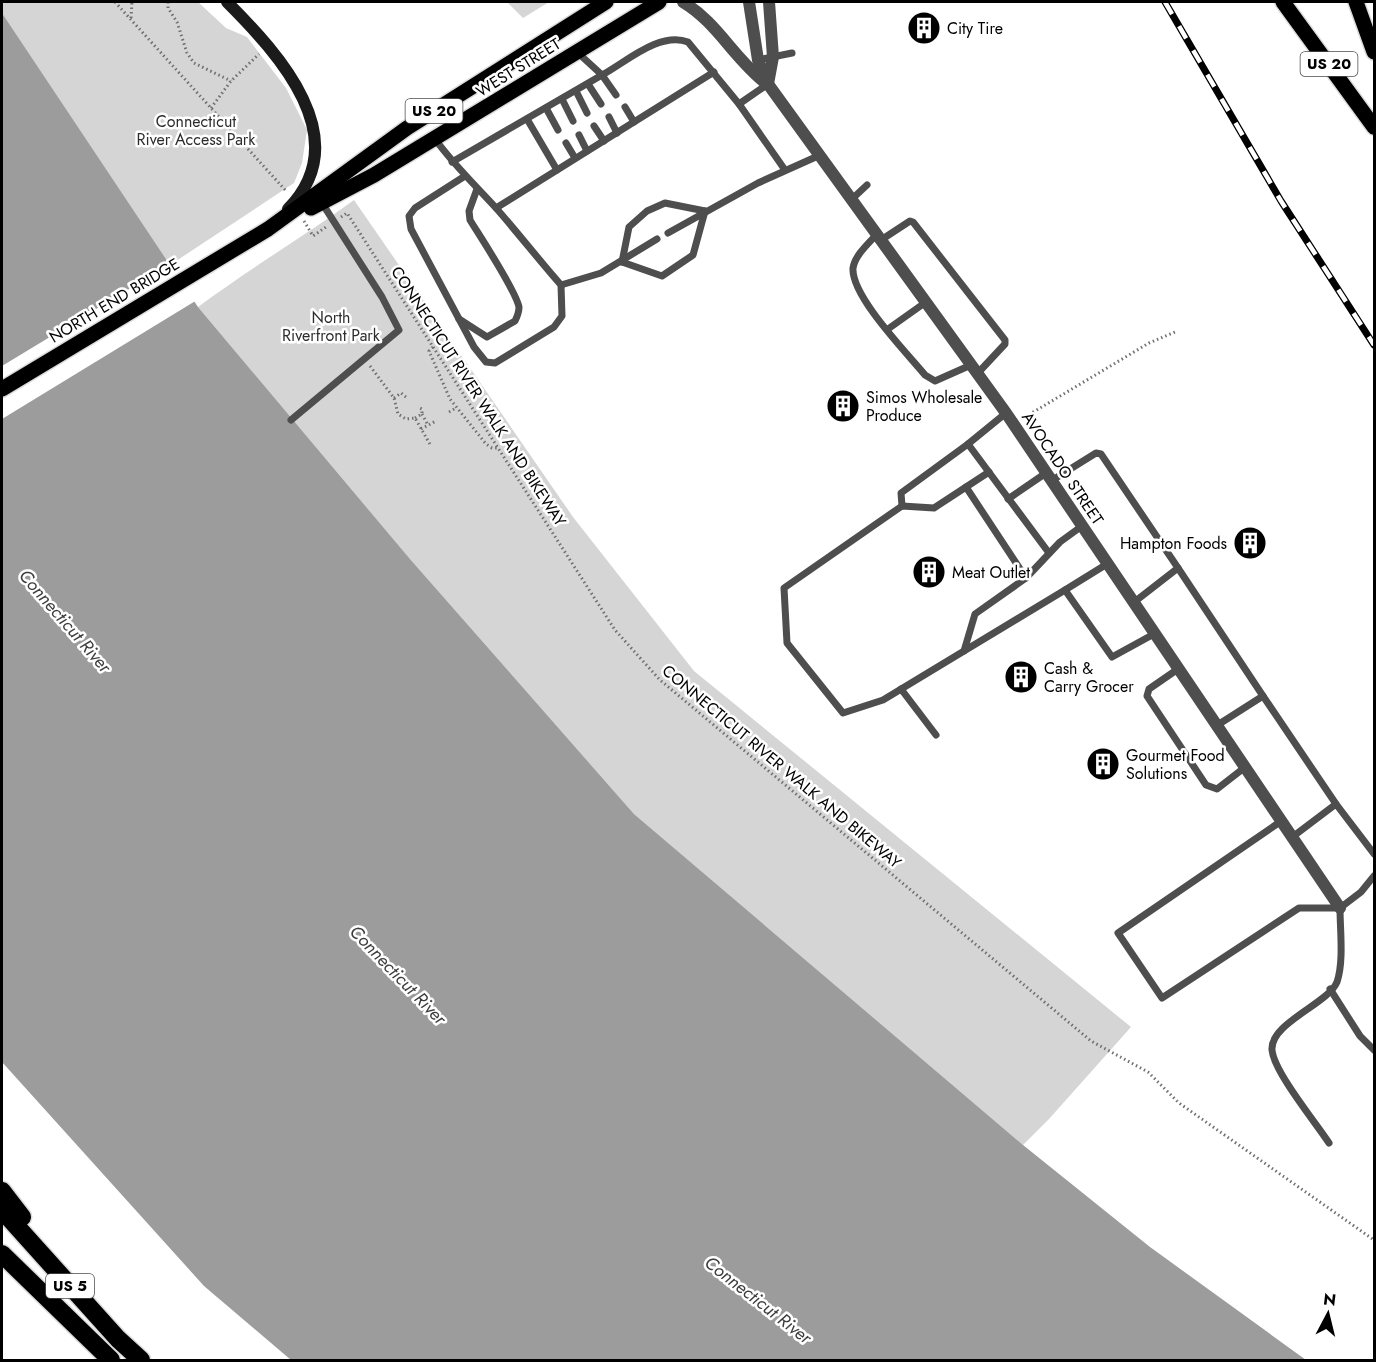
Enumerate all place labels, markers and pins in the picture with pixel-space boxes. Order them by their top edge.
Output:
building icon: City Tire [906,10,942,46]
place label: City Tire [947,17,1003,40]
place label: Simos Wholesale Produce [866,386,982,427]
building icon: Simos Wholesale Produce [825,388,861,424]
building icon: Hampton Foods [1232,525,1268,561]
place label: Hampton Foods [1120,532,1227,555]
building icon: Meat Outlet [911,554,947,590]
place label: Meat Outlet [952,561,1030,584]
place label: Cash & Carry Grocer [1044,657,1134,698]
building icon: Cash & Carry Grocer [1003,659,1039,695]
place label: Gourmet Food Solutions [1126,744,1225,785]
building icon: Gourmet Food Solutions [1085,746,1121,782]

